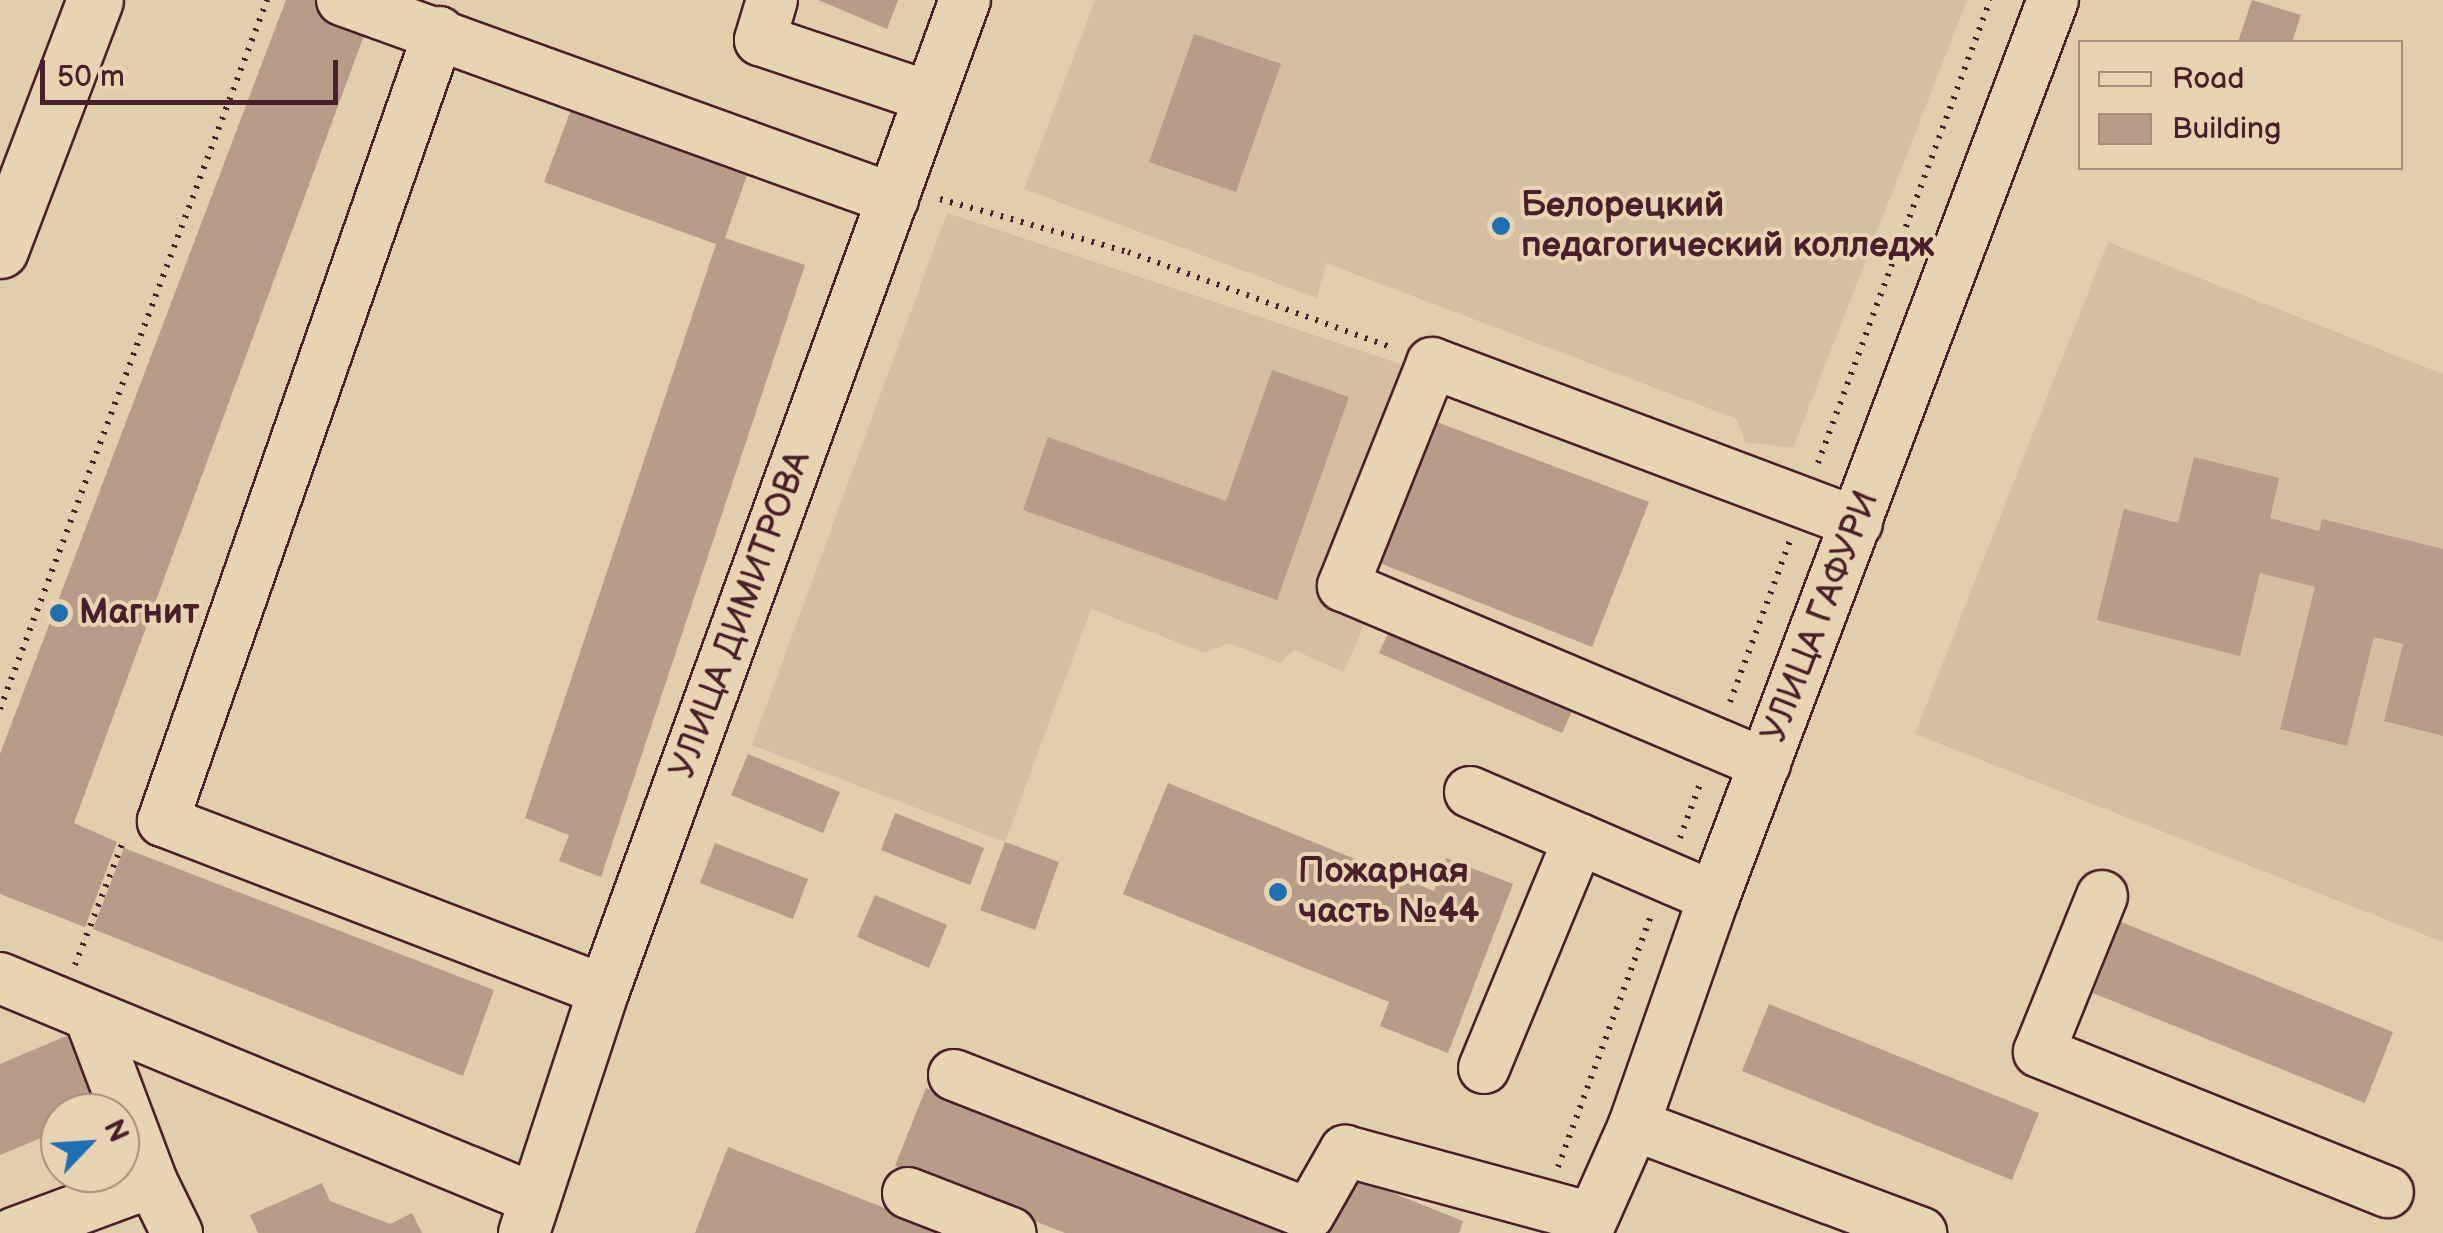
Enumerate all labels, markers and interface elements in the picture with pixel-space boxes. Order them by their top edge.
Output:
scale bar [45,40,342,102]
legend [2078,40,2403,170]
text: 50 m [57,59,125,95]
text: Road [2172,61,2245,97]
text: Building [2172,111,2281,147]
place label: Белорецкий педагогический колледж [1521,185,1934,267]
marker: Белорецкий педагогический колледж [1490,215,1512,237]
street label: УЛИЦА ДИМИТРОВА [662,446,820,784]
street label: УЛИЦА ГАФУРИ [1754,485,1888,749]
place label: Магнит [79,592,199,634]
marker: Магнит [48,602,70,624]
place label: Пожарная часть №44 [1298,851,1479,933]
marker: Пожарная часть №44 [1267,881,1289,903]
north arrow [40,1093,140,1193]
text: N [96,1114,135,1147]

